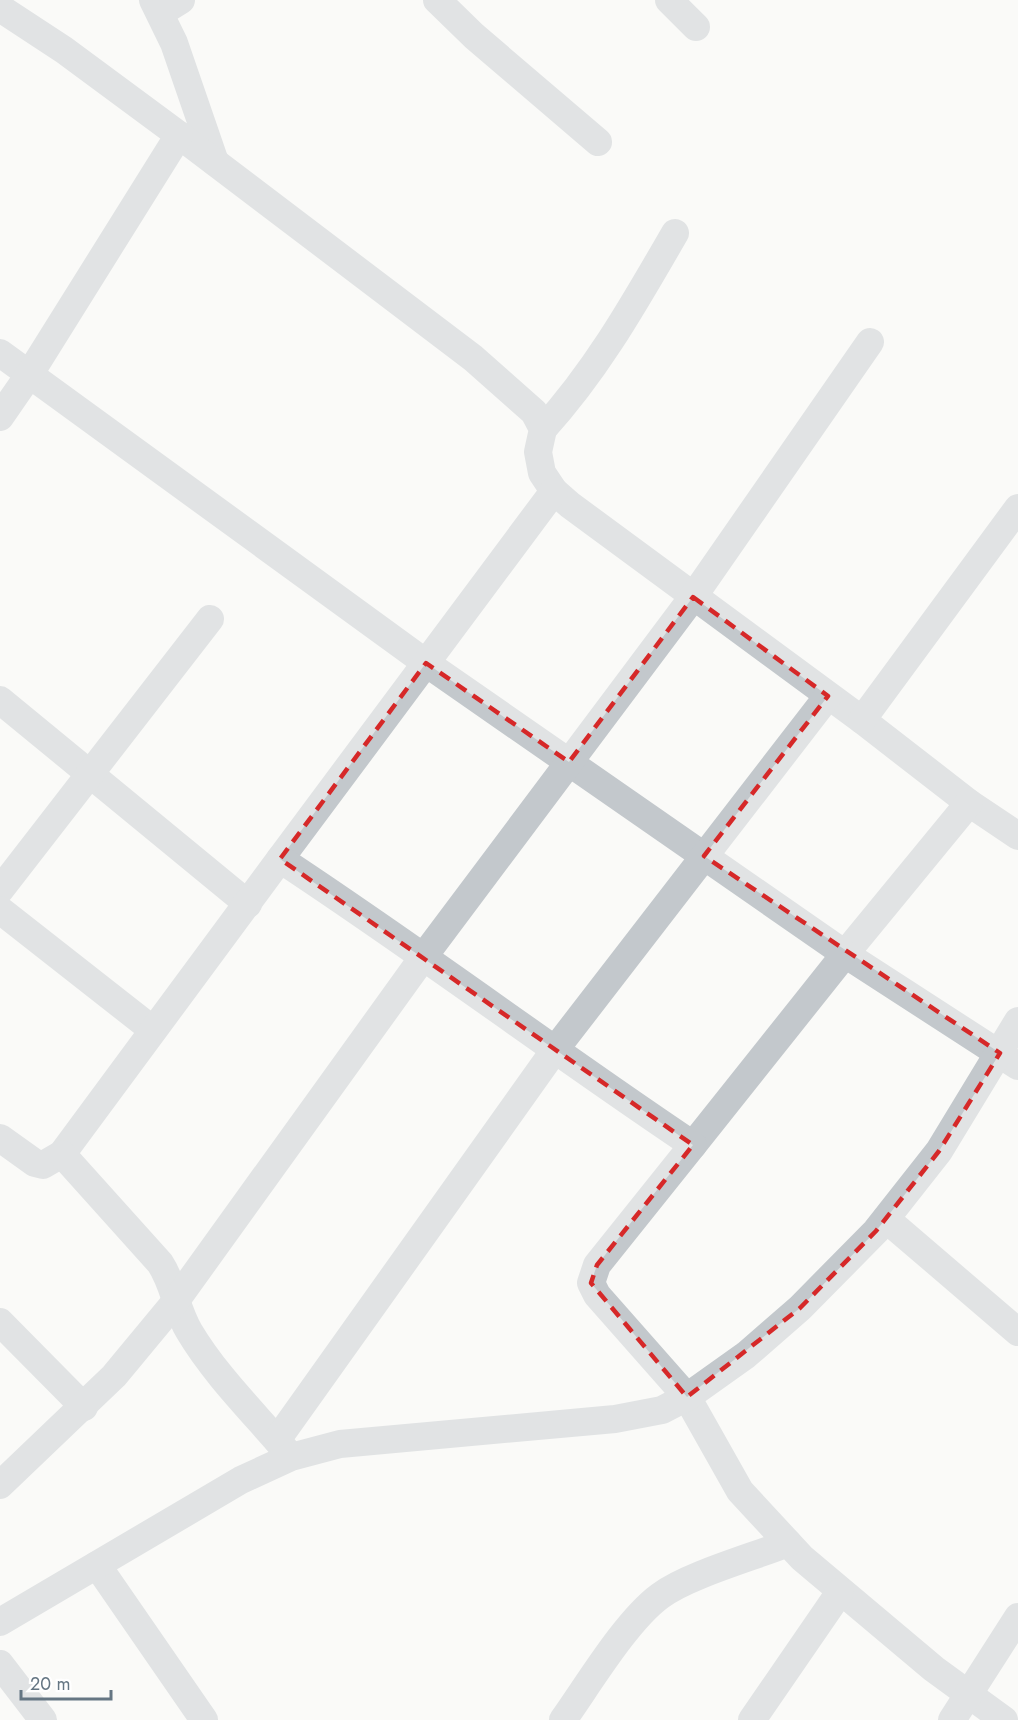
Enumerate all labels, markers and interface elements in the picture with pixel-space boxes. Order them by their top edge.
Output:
scale bar [21,1663,111,1701]
text: 20 m [30,1671,70,1697]

